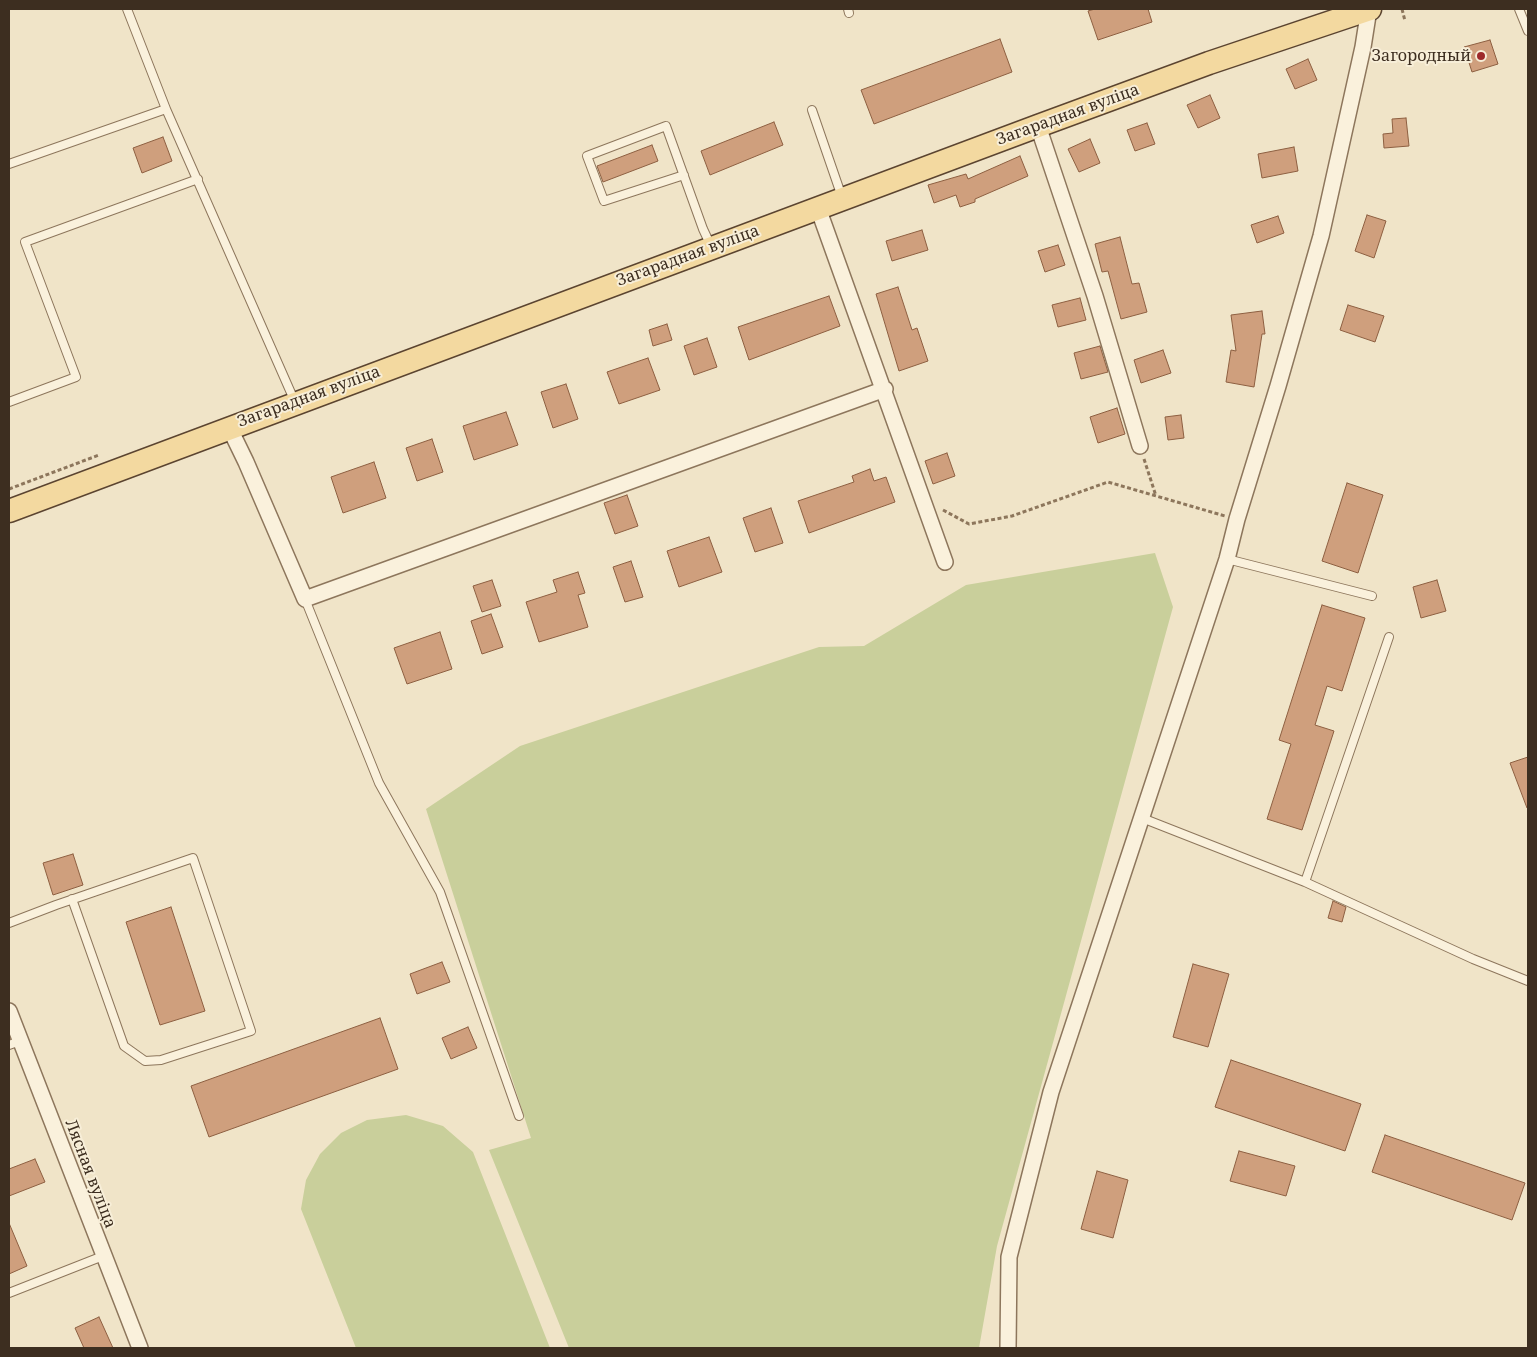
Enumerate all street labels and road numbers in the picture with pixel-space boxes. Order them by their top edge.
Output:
street label: Загарадная вуліца [994,80,1142,150]
street label: Загарадная вуліца [614,221,762,291]
street label: Загарадная вуліца [235,362,383,432]
street label: Лясная вуліца [60,1117,120,1231]

